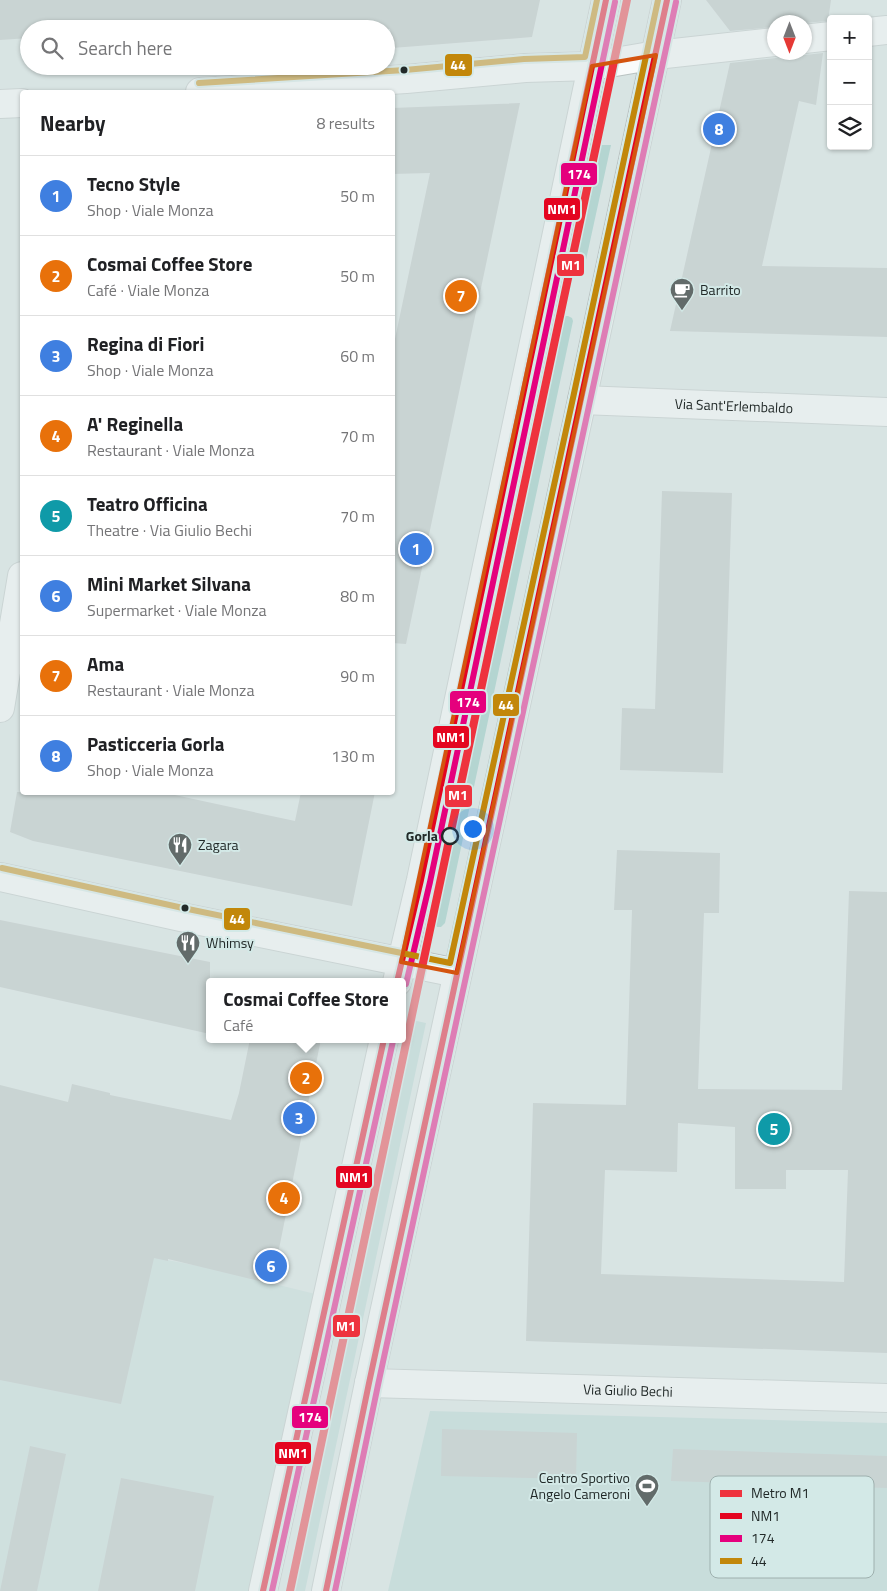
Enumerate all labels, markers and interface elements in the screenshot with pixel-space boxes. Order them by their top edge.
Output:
north arrow [767,15,812,60]
map controls [827,15,872,150]
button: + [827,15,872,60]
search box [20,20,395,75]
text: Search here [78,33,172,62]
icon: search [38,34,66,62]
line badge: 44 [444,53,473,77]
text: 44 [450,54,466,75]
button: − [827,60,872,105]
unlabelled marker [399,65,409,75]
button: layers [827,105,872,150]
text: Nearby [40,107,105,139]
pin: 8 [703,110,735,148]
text: 8 results [316,111,375,135]
line badge: 174 [560,162,598,186]
text: 174 [567,163,591,184]
text: Tecno Style [87,169,180,198]
text: 1 [52,184,60,208]
text: 50 m [340,184,375,208]
line badge: NM1 [543,197,581,221]
text: Shop · Viale Monza [87,198,213,222]
text: NM1 [547,198,577,219]
text: Cosmai Coffee Store [87,249,252,278]
line badge: M1 [556,253,585,277]
text: M1 [561,254,581,275]
text: 2 [52,264,60,288]
text: 50 m [340,264,375,288]
pin: 7 [445,277,477,315]
cafe icon: Barrito [669,277,695,311]
text: Café · Viale Monza [87,278,209,302]
place label: Barrito [700,279,741,300]
text: Regina di Fiori [87,329,204,358]
text: 3 [52,344,60,368]
text: 60 m [340,344,375,368]
text: Shop · Viale Monza [87,358,213,382]
street label: Via Sant'Erlembaldo [674,393,793,418]
text: A' Reginella [87,409,183,438]
text: 4 [52,424,60,448]
text: 70 m [340,424,375,448]
text: Restaurant · Viale Monza [87,438,254,462]
text: Teatro Officina [87,489,208,518]
text: 5 [52,504,60,528]
text: 70 m [340,504,375,528]
text: Theatre · Via Giulio Bechi [87,518,252,542]
pin: 1 [400,530,432,568]
text: Mini Market Silvana [87,569,251,598]
text: 6 [52,584,60,608]
text: 80 m [340,584,375,608]
text: Supermarket · Viale Monza [87,598,267,622]
text: Ama [87,649,124,678]
text: 7 [52,664,60,688]
text: 90 m [340,664,375,688]
text: Restaurant · Viale Monza [87,678,254,702]
line badge: 174 [449,690,487,714]
text: 174 [456,691,480,712]
line badge: 44 [492,693,520,717]
text: 44 [498,694,514,715]
line badge: NM1 [432,725,470,749]
text: NM1 [436,726,466,747]
text: Pasticceria Gorla [87,729,225,758]
text: 8 [52,744,60,768]
text: 130 m [331,744,375,768]
text: Shop · Viale Monza [87,758,213,782]
line badge: M1 [444,784,473,808]
text: M1 [448,784,468,805]
your location [460,816,486,842]
place label: Gorla [406,825,438,846]
marker: Gorla [441,827,459,845]
restaurant icon: Zagara [167,832,193,866]
place label: Zagara [198,834,239,855]
unlabelled marker [180,903,190,913]
line badge: 44 [223,907,251,931]
text: 44 [229,908,245,929]
restaurant icon: Whimsy [175,930,201,964]
place label: Whimsy [206,932,254,953]
popup [206,978,406,1043]
text: Cosmai Coffee Store [223,984,389,1013]
text: Café [223,1013,253,1037]
pin: 2 [290,1059,322,1097]
pin: 3 [283,1099,315,1137]
pin: 5 [758,1110,790,1148]
line badge: NM1 [335,1165,373,1189]
text: NM1 [339,1166,369,1187]
pin: 4 [268,1179,300,1217]
pin: 6 [255,1247,287,1285]
line badge: M1 [332,1314,361,1338]
text: M1 [336,1315,356,1336]
street label: Via Giulio Bechi [583,1378,673,1402]
line badge: 174 [291,1405,329,1429]
text: 174 [298,1406,322,1427]
line badge: NM1 [274,1441,312,1465]
text: NM1 [278,1442,308,1463]
place label: Centro Sportivo Angelo Cameroni [530,1467,630,1504]
sports icon: Centro Sportivo Angelo Cameroni [634,1473,660,1507]
legend [710,1476,874,1578]
text: Metro M1 [751,1482,809,1503]
text: NM1 [751,1505,780,1526]
text: 174 [751,1527,775,1548]
text: 44 [751,1550,767,1571]

